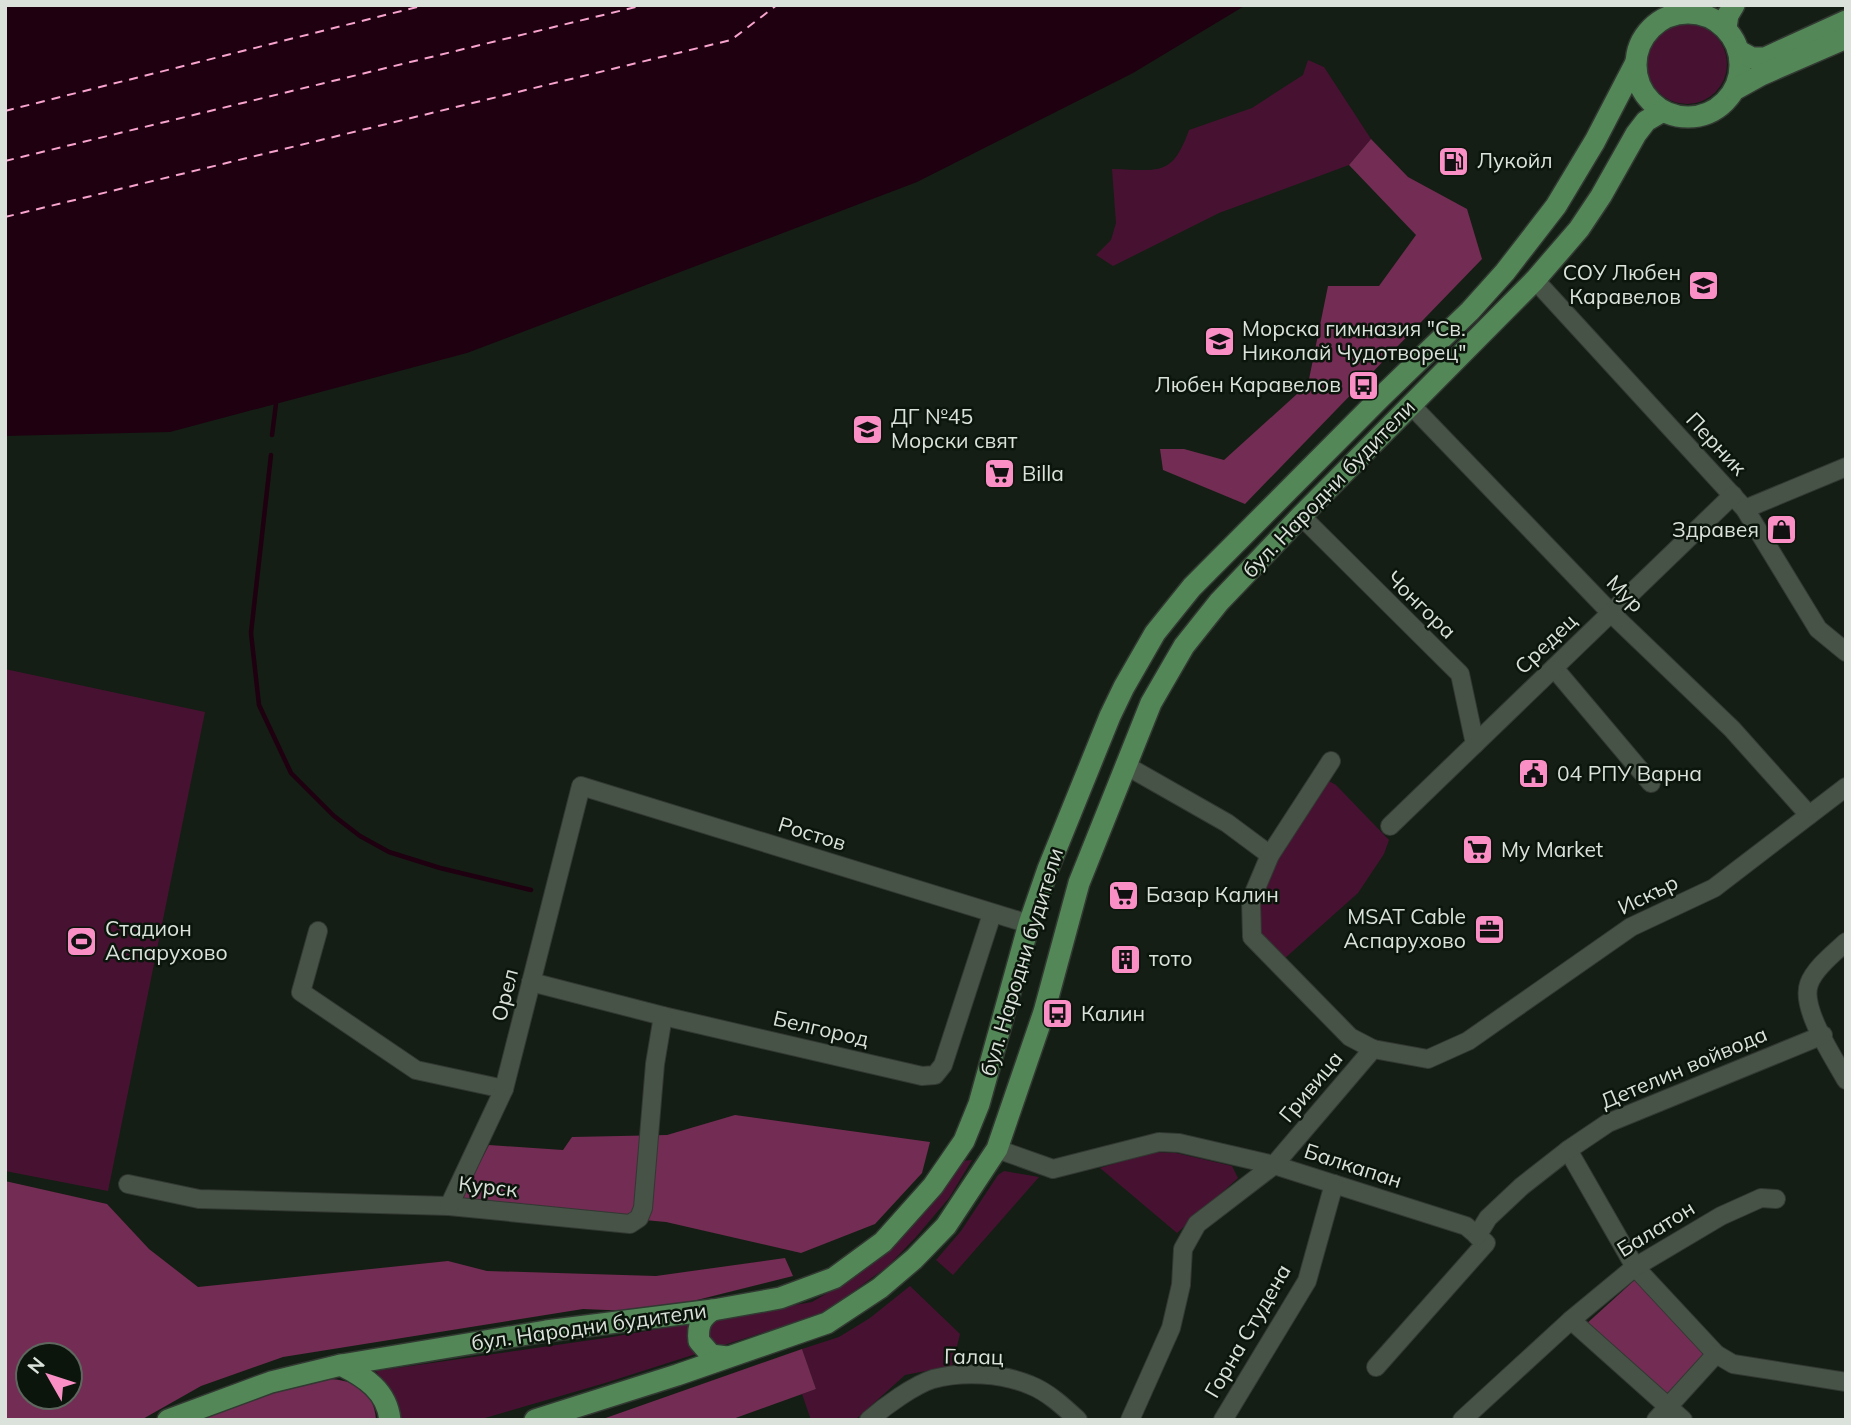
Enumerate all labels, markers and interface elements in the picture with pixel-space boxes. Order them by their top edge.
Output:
fuel station icon: Лукойл [1437,144,1471,178]
place label: Лукойл [1477,147,1553,173]
place label: СОУ Любен Каравелов [1563,259,1681,309]
school or university icon: СОУ Любен Каравелов [1687,268,1721,302]
place label: Морска гимназия "Св. Николай Чудотворец" [1242,315,1467,365]
school or university icon: Морска гимназия "Св. Николай Чудотворец" [1202,324,1236,358]
bus stop icon: Любен Каравелов [1347,368,1381,402]
place label: Любен Каравелов [1155,371,1341,397]
street label: бул. Народни будители [1237,394,1420,583]
place label: ДГ №45 Морски свят [891,403,1018,453]
street label: Перник [1681,406,1753,481]
school or university icon: ДГ №45 Морски свят [851,412,885,446]
supermarket icon: Billa [982,457,1016,491]
place label: Billa [1022,460,1064,486]
shop icon: Здравея [1765,513,1799,547]
place label: Здравея [1672,516,1759,542]
street label: Чонгора [1382,565,1462,644]
street label: Мур [1602,569,1650,617]
street label: Средец [1509,607,1582,679]
public building icon: 04 РПУ Варна [1517,757,1551,791]
place label: 04 РПУ Варна [1557,760,1702,786]
street label: Ростов [775,810,849,856]
supermarket icon: My Market [1461,833,1495,867]
place label: My Market [1501,836,1603,862]
street label: бул. Народни будители [974,845,1068,1079]
street label: Искър [1613,868,1682,920]
supermarket icon: Базар Калин [1106,878,1140,912]
place label: Базар Калин [1146,881,1279,907]
place label: MSAT Cable Аспарухово [1343,903,1466,953]
office icon: MSAT Cable Аспарухово [1472,912,1506,946]
place label: Стадион Аспарухово [105,915,228,965]
sports icon: Стадион Аспарухово [65,924,99,958]
building icon: тото [1109,942,1143,976]
place label: тото [1149,945,1192,971]
street label: Орел [485,966,523,1024]
bus stop icon: Калин [1041,997,1075,1031]
place label: Калин [1081,1000,1145,1026]
street label: Белгород [771,1004,872,1052]
street label: Детелин войвода [1596,1020,1771,1114]
street label: Гривица [1273,1045,1348,1127]
street label: Балкапан [1301,1137,1406,1193]
street label: Курск [457,1170,520,1202]
street label: Балатон [1612,1194,1699,1262]
street label: Горна Студена [1198,1259,1296,1402]
street label: бул. Народни будители [470,1297,708,1355]
north arrow [14,1341,84,1411]
street label: Галац [944,1342,1004,1370]
text: N [22,1352,50,1378]

